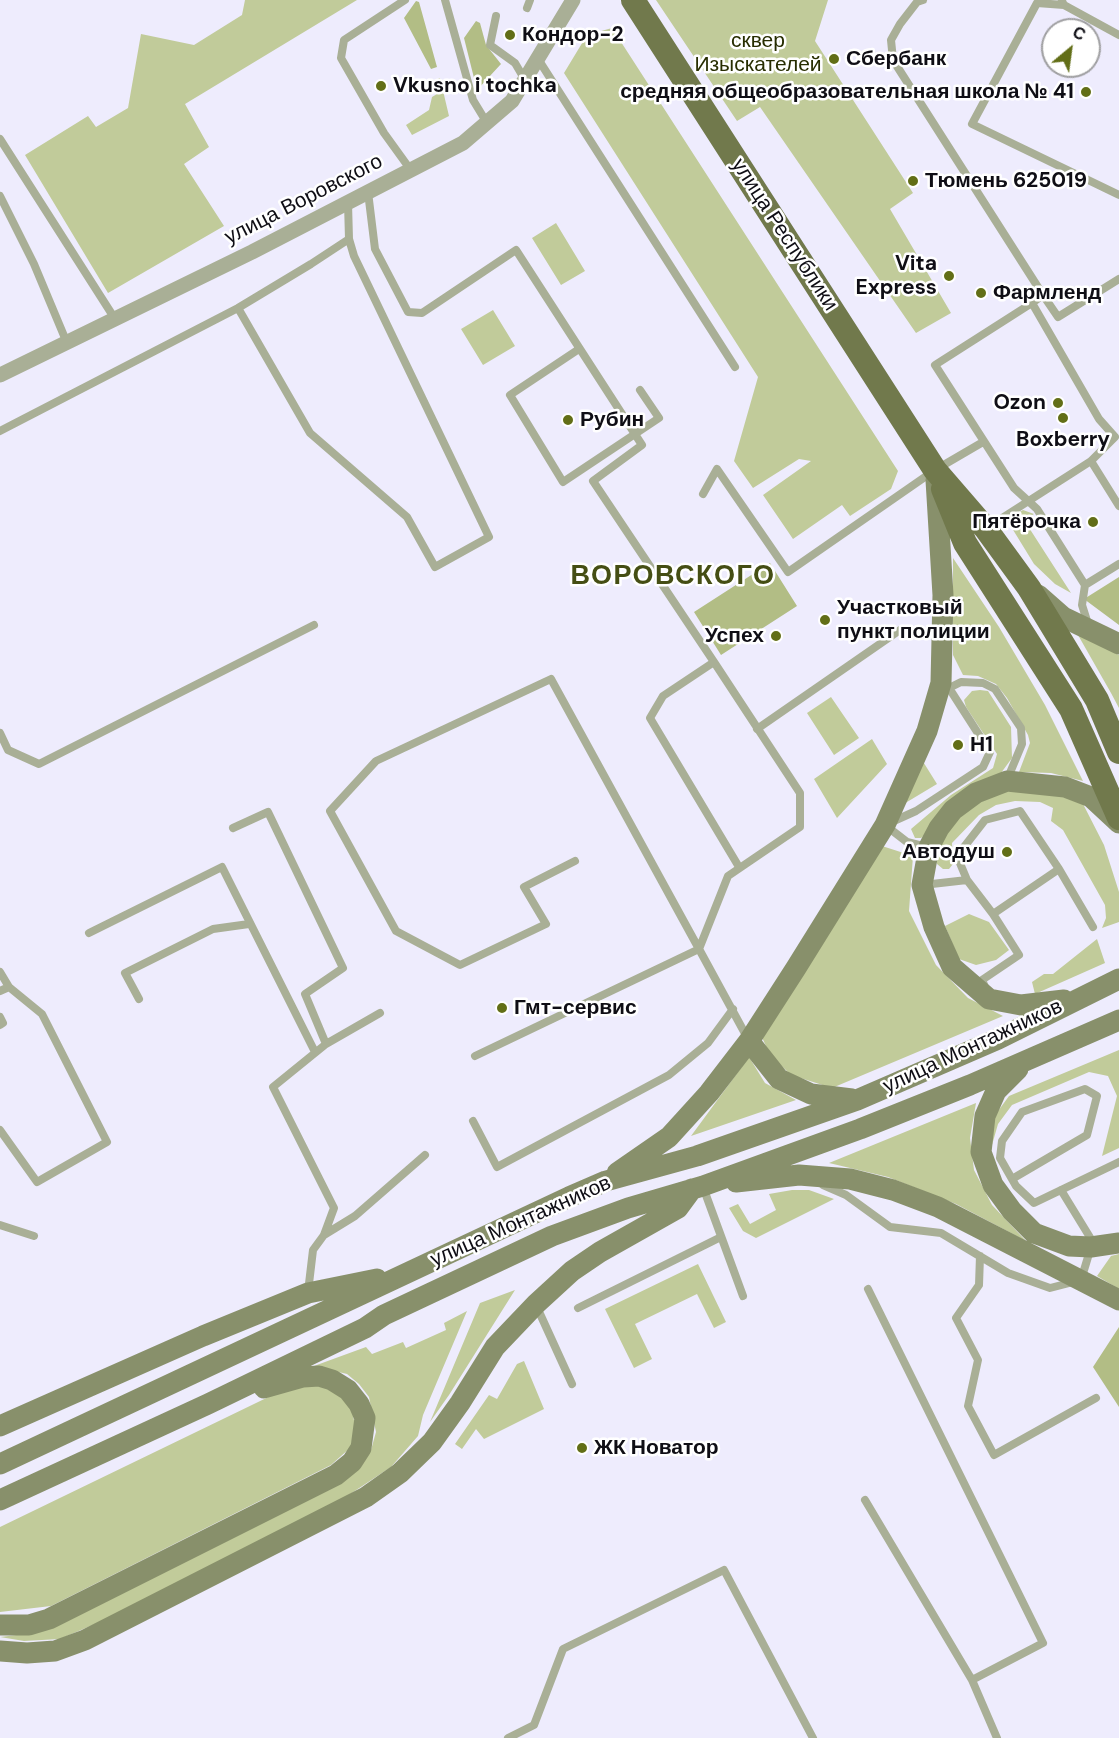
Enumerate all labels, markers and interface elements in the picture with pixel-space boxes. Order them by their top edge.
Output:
north arrow [1041,18,1101,78]
place label: Кондор-2 [522,22,624,48]
text: С [1069,22,1089,46]
marker: Кондор-2 [503,28,517,42]
park label: сквер Изыскателей [694,28,822,78]
place label: Сбербанк [846,46,946,72]
marker: Сбербанк [827,52,841,66]
place label: Vkusno i tochka [393,73,557,99]
marker: Vkusno i tochka [374,79,388,93]
place label: средняя общеобразовательная школа № 41 [620,79,1074,105]
marker: средняя общеобразовательная школа № 41 [1079,85,1093,99]
street label: улица Воровского [221,149,387,251]
street label: улица Республики [725,154,843,316]
place label: Тюмень 625019 [925,168,1087,194]
marker: Тюмень 625019 [906,174,920,188]
place label: Vita Express [856,251,937,301]
marker: Vita Express [942,269,956,283]
place label: Фармленд [993,280,1101,306]
marker: Фармленд [974,286,988,300]
place label: Ozon [993,390,1046,416]
marker: Ozon [1051,396,1065,410]
place label: Рубин [580,407,644,433]
marker: Boxberry [1056,411,1070,425]
marker: Рубин [561,413,575,427]
place label: Boxberry [1016,427,1110,453]
place label: Пятёрочка [972,509,1081,535]
marker: Пятёрочка [1086,515,1100,529]
district label: ВОРОВСКОГО [571,561,775,593]
place label: Участковый пункт полиции [837,595,990,645]
marker: Участковый пункт полиции [818,613,832,627]
place label: Успех [705,623,764,649]
marker: Успех [769,629,783,643]
place label: Н1 [970,732,993,758]
marker: Н1 [951,738,965,752]
place label: Автодуш [902,839,995,865]
marker: Автодуш [1000,845,1014,859]
street label: улица Монтажников [879,994,1067,1100]
place label: Гмт-сервис [514,995,637,1021]
marker: Гмт-сервис [495,1001,509,1015]
street label: улица Монтажников [427,1171,615,1273]
place label: ЖК Новатор [594,1435,719,1461]
marker: ЖК Новатор [575,1441,589,1455]

